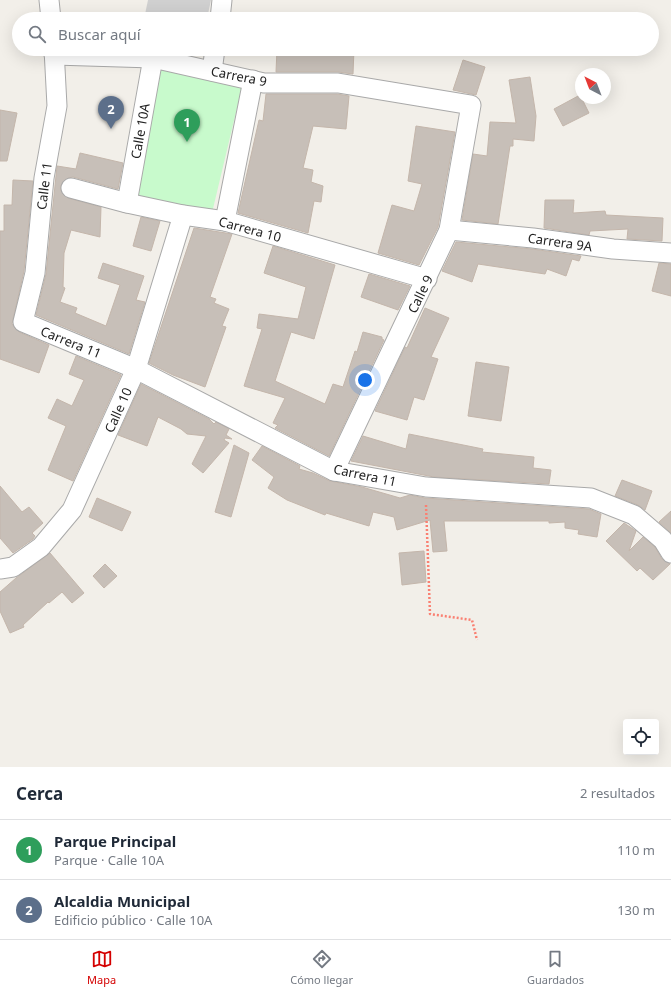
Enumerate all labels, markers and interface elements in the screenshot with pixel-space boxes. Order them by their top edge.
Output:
search box [12,12,659,56]
icon: search [26,23,48,45]
text: Buscar aquí [58,24,141,44]
street label: Carrera 9 [210,62,268,90]
north arrow [575,68,611,104]
pin: 2 [98,96,124,129]
street label: Calle 10A [126,101,154,160]
pin: 1 [174,109,200,142]
street label: Calle 11 [32,161,56,211]
street label: Carrera 10 [217,212,283,246]
street label: Carrera 9A [527,229,594,256]
street label: Calle 9 [403,272,437,316]
street label: Carrera 11 [38,322,104,362]
your location [355,370,375,390]
street label: Calle 10 [100,384,136,436]
street label: Carrera 11 [332,460,398,490]
map controls [623,719,659,755]
button: locate [623,719,659,755]
text: Cerca [16,782,63,805]
text: 2 resultados [580,784,655,802]
text: Parque Principal [54,831,176,851]
text: 1 [25,841,33,859]
text: 110 m [617,841,655,859]
text: Parque · Calle 10A [54,851,164,869]
text: Alcaldia Municipal [54,891,190,911]
text: 2 [25,901,33,919]
text: 130 m [617,901,655,919]
text: Edificio público · Calle 10A [54,911,212,929]
tab: Mapa [87,948,116,987]
tab: Cómo llegar [290,948,353,987]
tab: Guardados [527,948,584,987]

